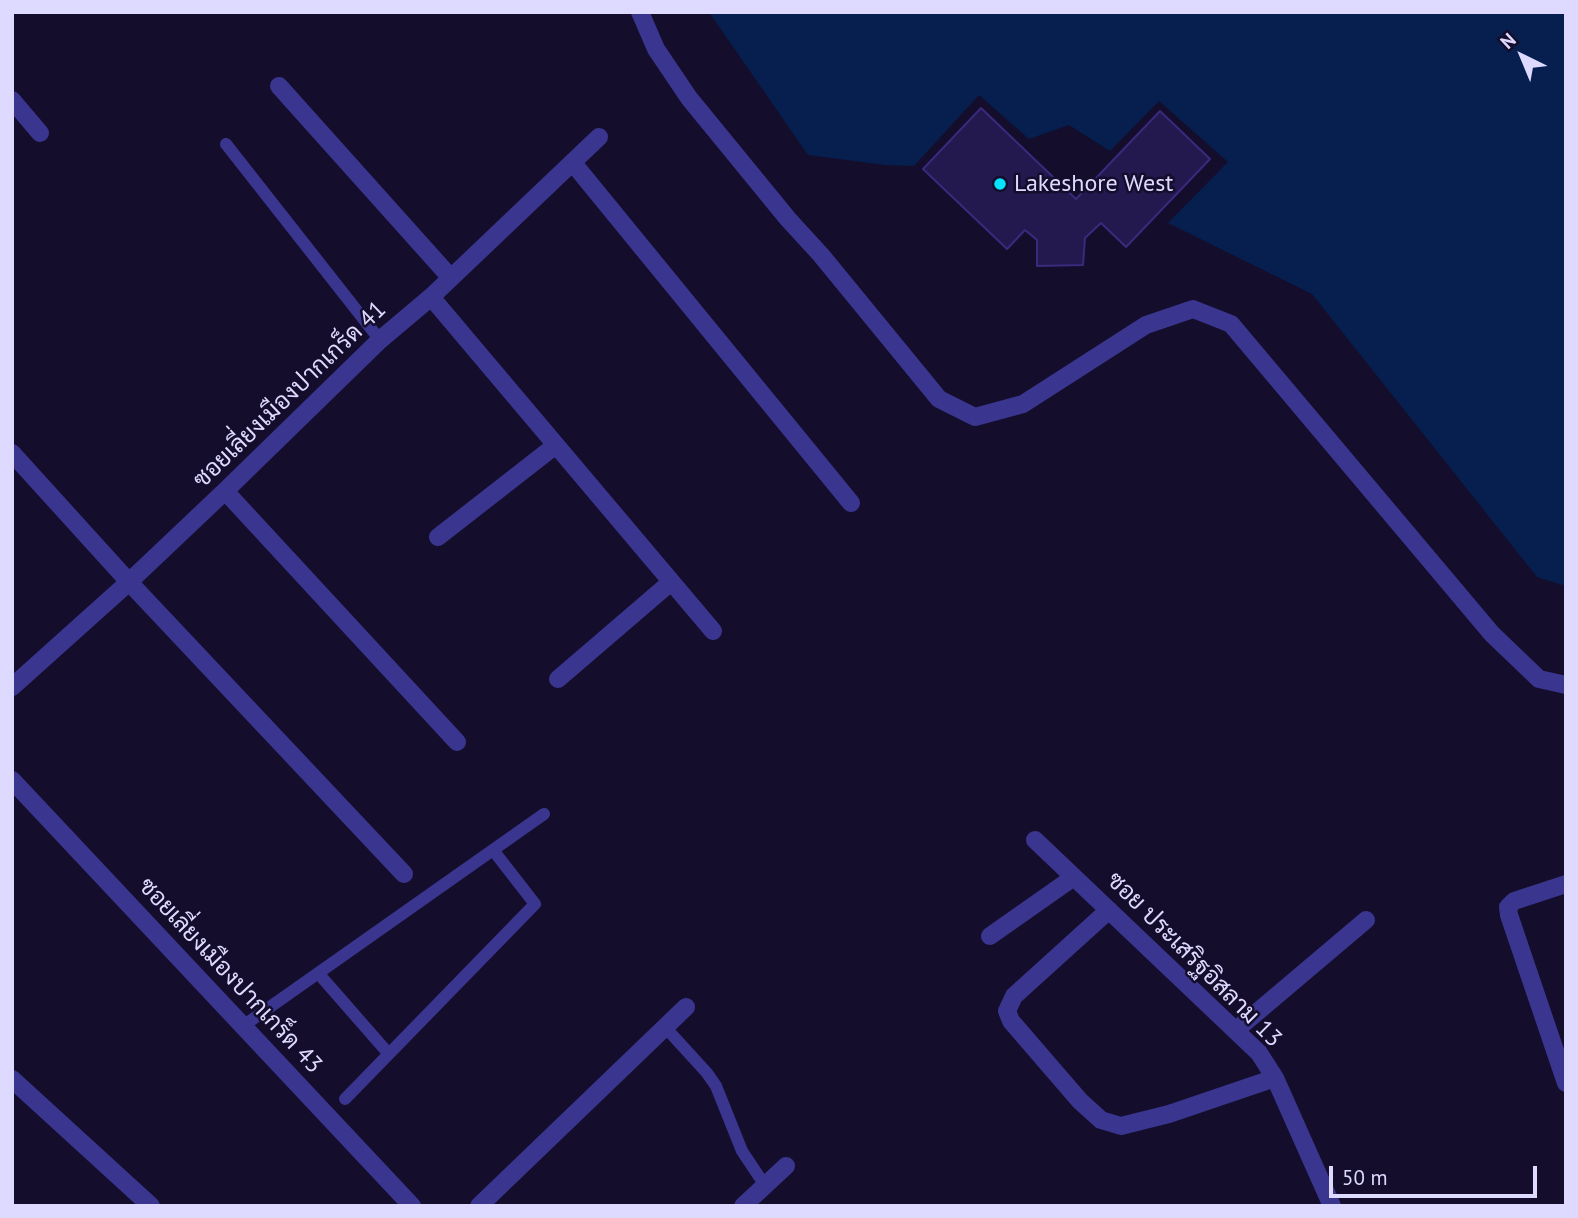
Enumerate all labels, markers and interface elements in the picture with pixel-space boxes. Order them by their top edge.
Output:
north arrow [1487,21,1557,91]
text: N [1495,28,1520,54]
place label: Lakeshore West [1014,170,1173,198]
marker: Lakeshore West [992,176,1008,192]
street label: ซอยเลี่ยงเมืองปากเกร็ด 41 [188,296,392,494]
street label: ซอย ประเสริฐอิสลาม 13 [1100,866,1288,1054]
street label: ซอยเลี่ยงเมืองปากเกร็ด 43 [132,872,328,1080]
scale bar [1333,1152,1541,1196]
text: 50 m [1342,1164,1388,1191]

